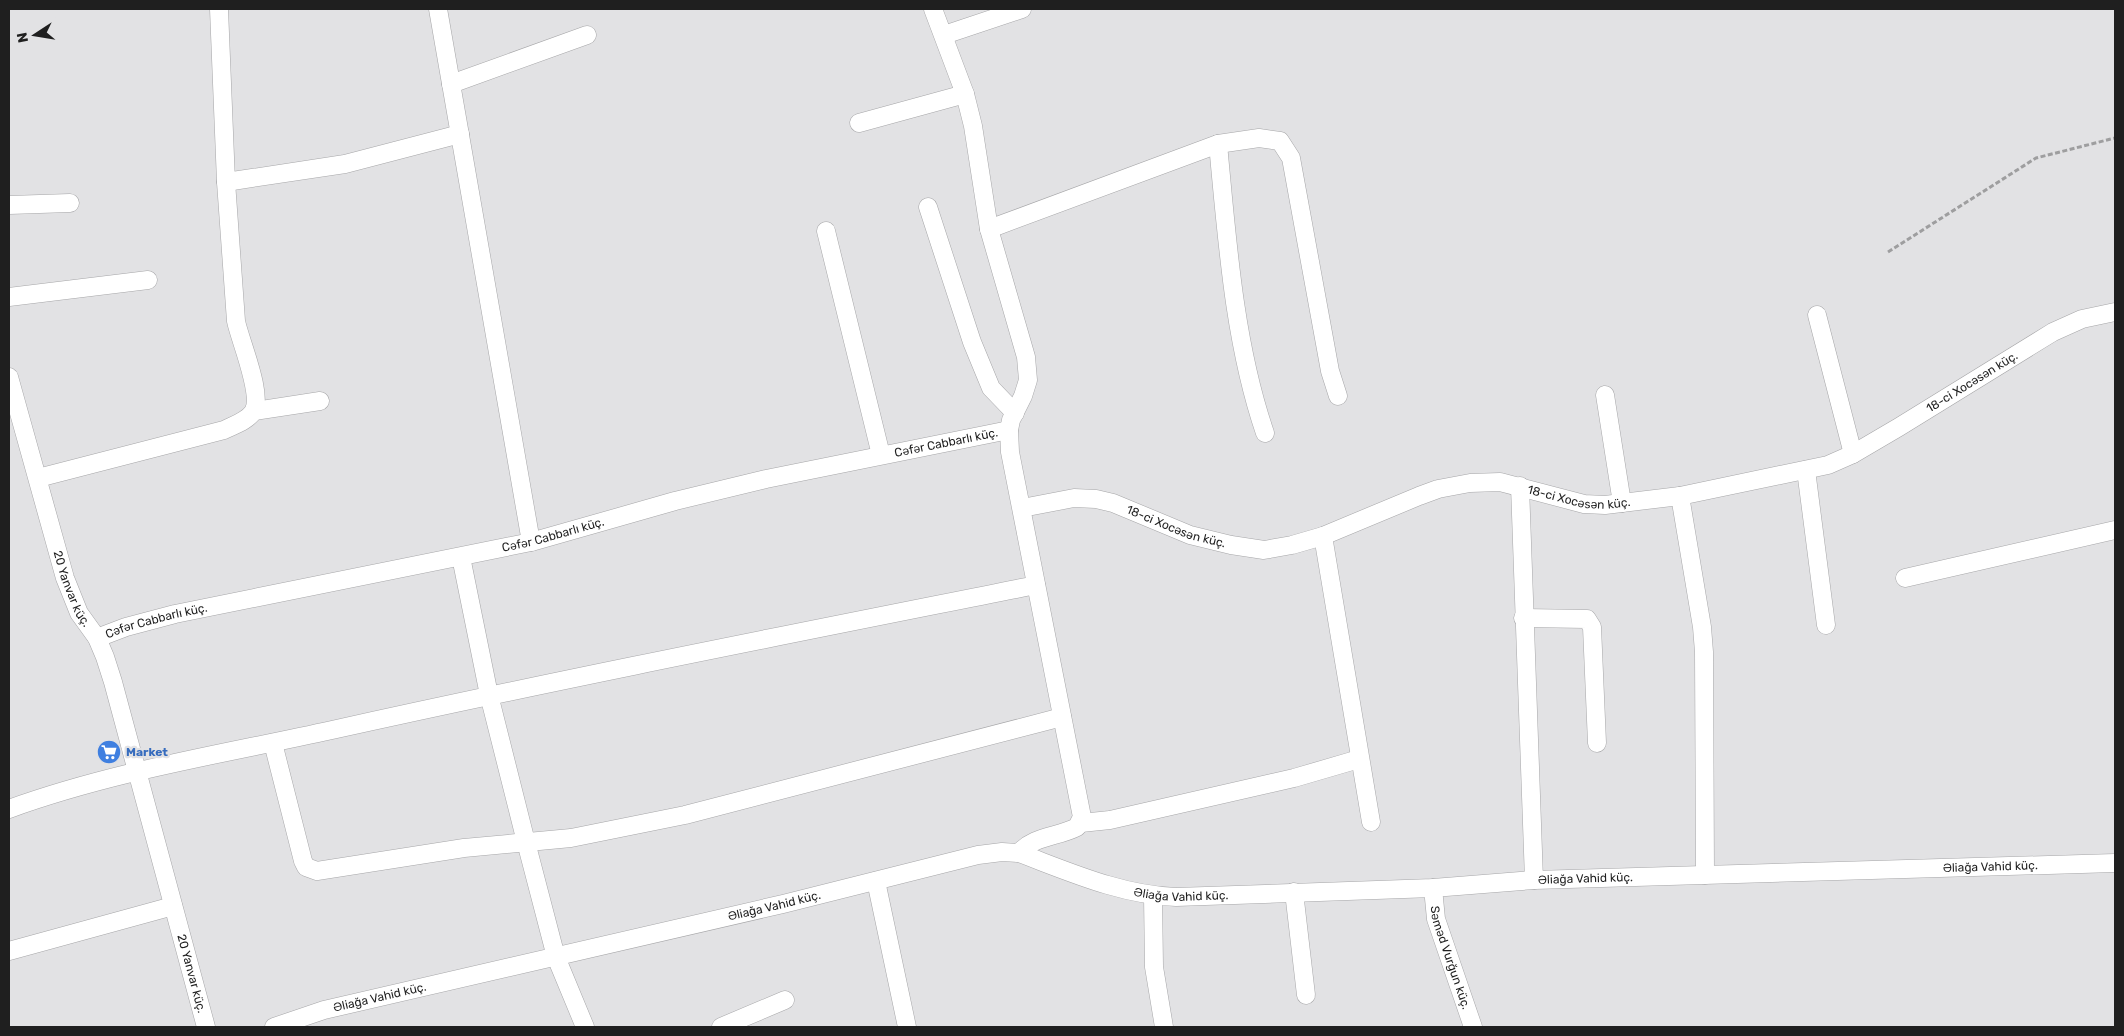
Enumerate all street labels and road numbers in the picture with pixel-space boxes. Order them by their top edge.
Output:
street label: 18-ci Xocəsən küç. [1924,349,2020,415]
street label: Cəfər Cabbarlı küç. [893,425,999,460]
street label: 18-ci Xocəsən küç. [1526,482,1631,512]
street label: 18-ci Xocəsən küç. [1124,502,1227,550]
street label: Cəfər Cabbarlı küç. [501,515,606,555]
street label: 20 Yanvar küç. [51,549,94,629]
street label: Cəfər Cabbarlı küç. [103,601,209,641]
street label: Əliağa Vahid küç. [1943,858,2038,875]
street label: Əliağa Vahid küç. [1538,870,1633,887]
street label: Əliağa Vahid küç. [1132,885,1229,904]
street label: Əliağa Vahid küç. [726,888,822,924]
street label: Səməd Vurğun küç. [1428,905,1473,1011]
street label: 20 Yanvar küç. [174,933,209,1014]
street label: Əliağa Vahid küç. [332,980,428,1015]

